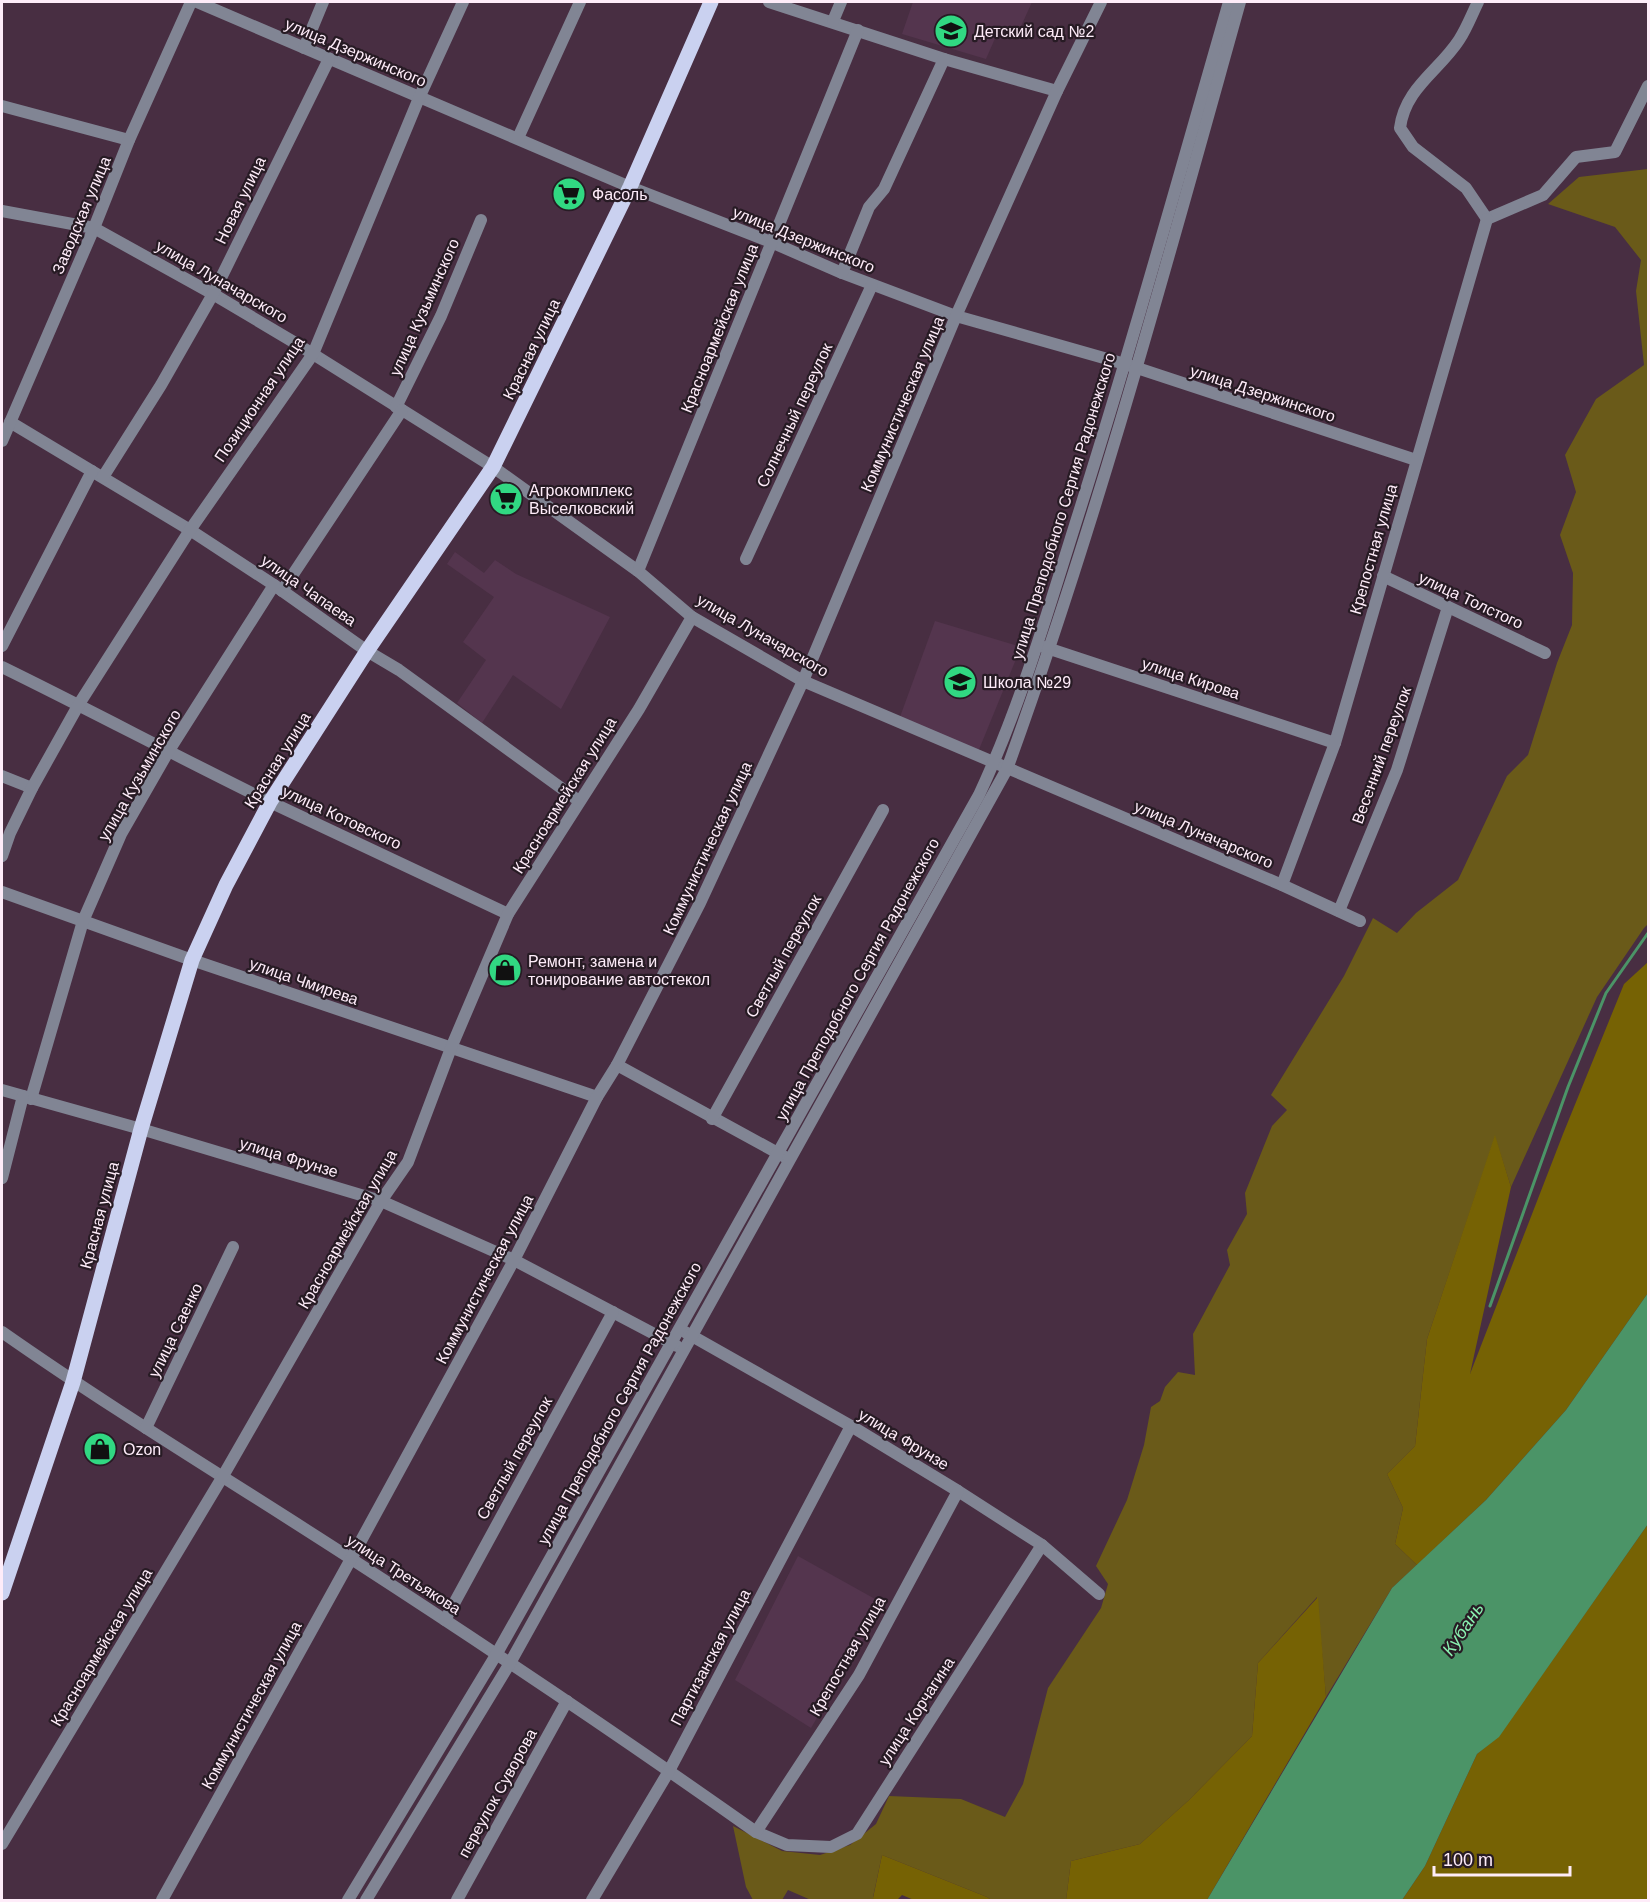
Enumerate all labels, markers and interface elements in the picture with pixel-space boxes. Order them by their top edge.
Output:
school or university icon: Детский сад №2 [933,13,969,49]
street label: улица Дзержинского [283,15,429,90]
place label: Детский сад №2 [974,23,1095,40]
street label: Заводская улица [49,154,114,277]
street label: Новая улица [212,154,269,247]
supermarket icon: Фасоль [551,176,587,212]
place label: Фасоль [592,186,647,203]
street label: улица Дзержинского [730,203,877,276]
street label: улица Кузьминского [386,236,462,379]
street label: улица Луначарского [153,237,291,326]
street label: Красноармейская улица [678,241,761,415]
street label: Красная улица [500,296,563,402]
street label: Коммунистическая улица [858,314,947,495]
street label: Позиционная улица [211,333,308,465]
street label: Солнечный переулок [754,340,836,490]
street label: улица Преподобного Сергия Радонежского [1009,350,1118,662]
street label: улица Дзержинского [1188,362,1338,425]
supermarket icon: Агрокомплекс Выселковский [488,481,524,517]
place label: Агрокомплекс Выселковский [529,482,634,517]
street label: Крепостная улица [1347,482,1400,616]
street label: улица Чапаева [258,551,359,629]
street label: улица Толстого [1416,569,1526,632]
street label: улица Луначарского [694,591,832,680]
street label: улица Кирова [1140,655,1242,702]
school or university icon: Школа №29 [942,664,978,700]
place label: Школа №29 [983,674,1071,691]
street label: Весенний переулок [1349,683,1415,826]
street label: улица Кузьминского [95,707,184,844]
street label: Красная улица [241,709,314,811]
street label: Красноармейская улица [509,714,620,876]
street label: Коммунистическая улица [660,759,755,937]
street label: улица Котовского [280,782,404,852]
street label: улица Луначарского [1132,798,1276,871]
street label: улица Преподобного Сергия Радонежского [772,835,943,1123]
street label: Светлый переулок [743,891,825,1021]
shop icon: Ремонт, замена и тонирование автостекол [487,952,523,988]
place label: Ремонт, замена и тонирование автостекол [528,953,710,988]
street label: улица Чмирева [247,955,361,1008]
street label: улица Фрунзе [237,1134,340,1181]
street label: Красноармейская улица [295,1147,400,1312]
street label: Красная улица [77,1160,122,1270]
street label: Коммунистическая улица [433,1192,536,1367]
street label: улица Преподобного Сергия Радонежского [534,1259,705,1547]
street label: улица Саенко [145,1280,206,1380]
street label: Светлый переулок [474,1393,556,1523]
street label: улица Фрунзе [856,1406,952,1473]
shop icon: Ozon [82,1431,118,1467]
place label: Ozon [123,1441,161,1458]
street label: улица Третьякова [344,1531,464,1618]
street label: Красноармейская улица [48,1565,155,1729]
street label: Партизанская улица [667,1586,754,1728]
street label: Крепостная улица [806,1594,889,1719]
water label: Кубань [1438,1599,1488,1659]
street label: Коммунистическая улица [198,1618,305,1792]
street label: улица Корчагина [875,1654,958,1768]
street label: переулок Суворова [455,1726,540,1861]
scale bar [1434,1839,1570,1877]
text: 100 m [1443,1850,1493,1870]

